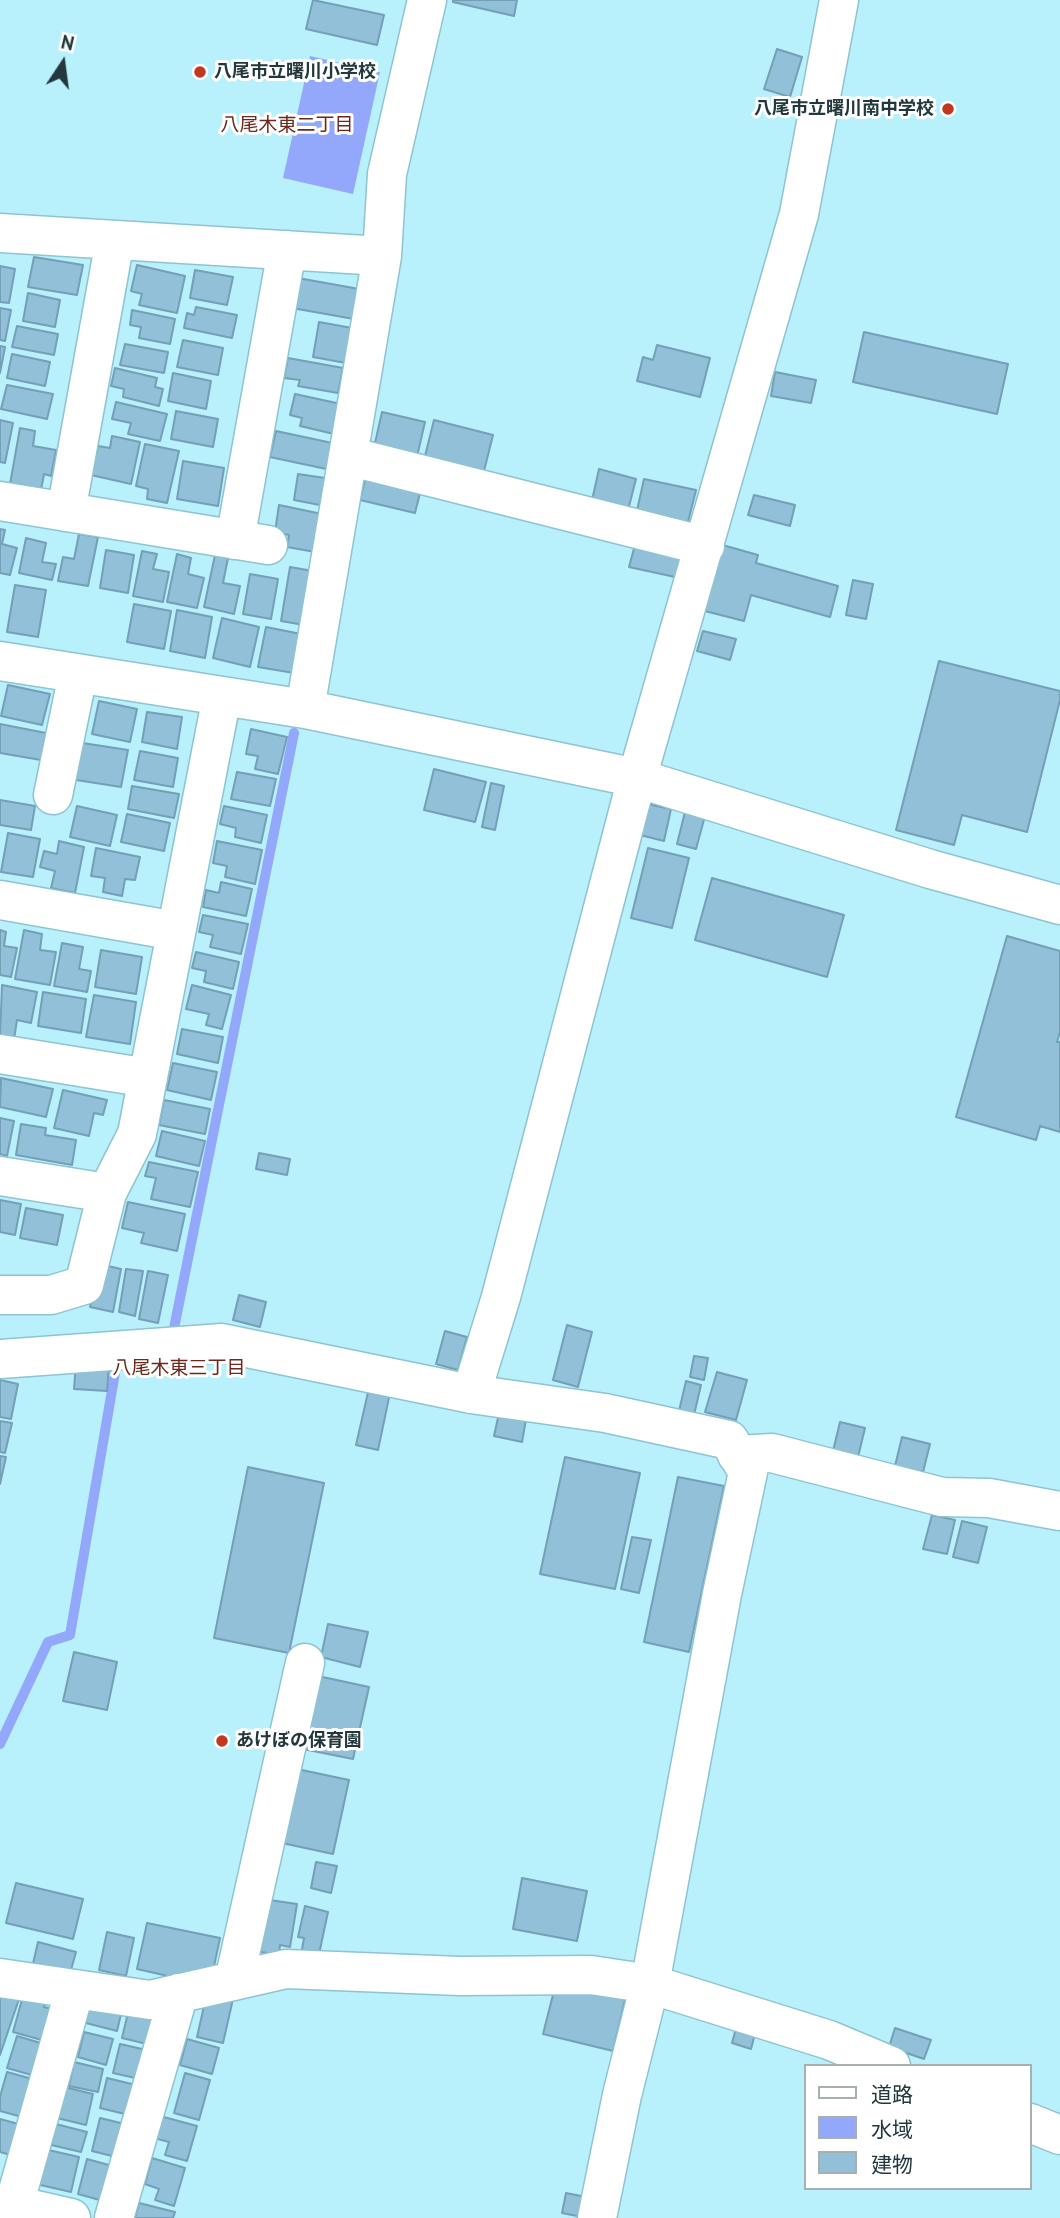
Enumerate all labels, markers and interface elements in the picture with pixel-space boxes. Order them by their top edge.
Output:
north arrow [28,28,98,98]
text: N [59,29,76,56]
place label: 八尾市立曙川小学校 [214,61,376,83]
marker: 八尾市立曙川小学校 [192,64,208,80]
place label: 八尾市立曙川南中学校 [754,98,934,120]
marker: 八尾市立曙川南中学校 [940,101,956,117]
district label: 八尾木東二丁目 [221,115,353,137]
district label: 八尾木東三丁目 [113,1358,245,1380]
place label: あけぼの保育園 [236,1730,362,1752]
marker: あけぼの保育園 [214,1733,230,1749]
legend [804,2064,1032,2190]
text: 道路 [871,2081,913,2108]
text: 水域 [871,2116,913,2143]
text: 建物 [871,2151,913,2178]

